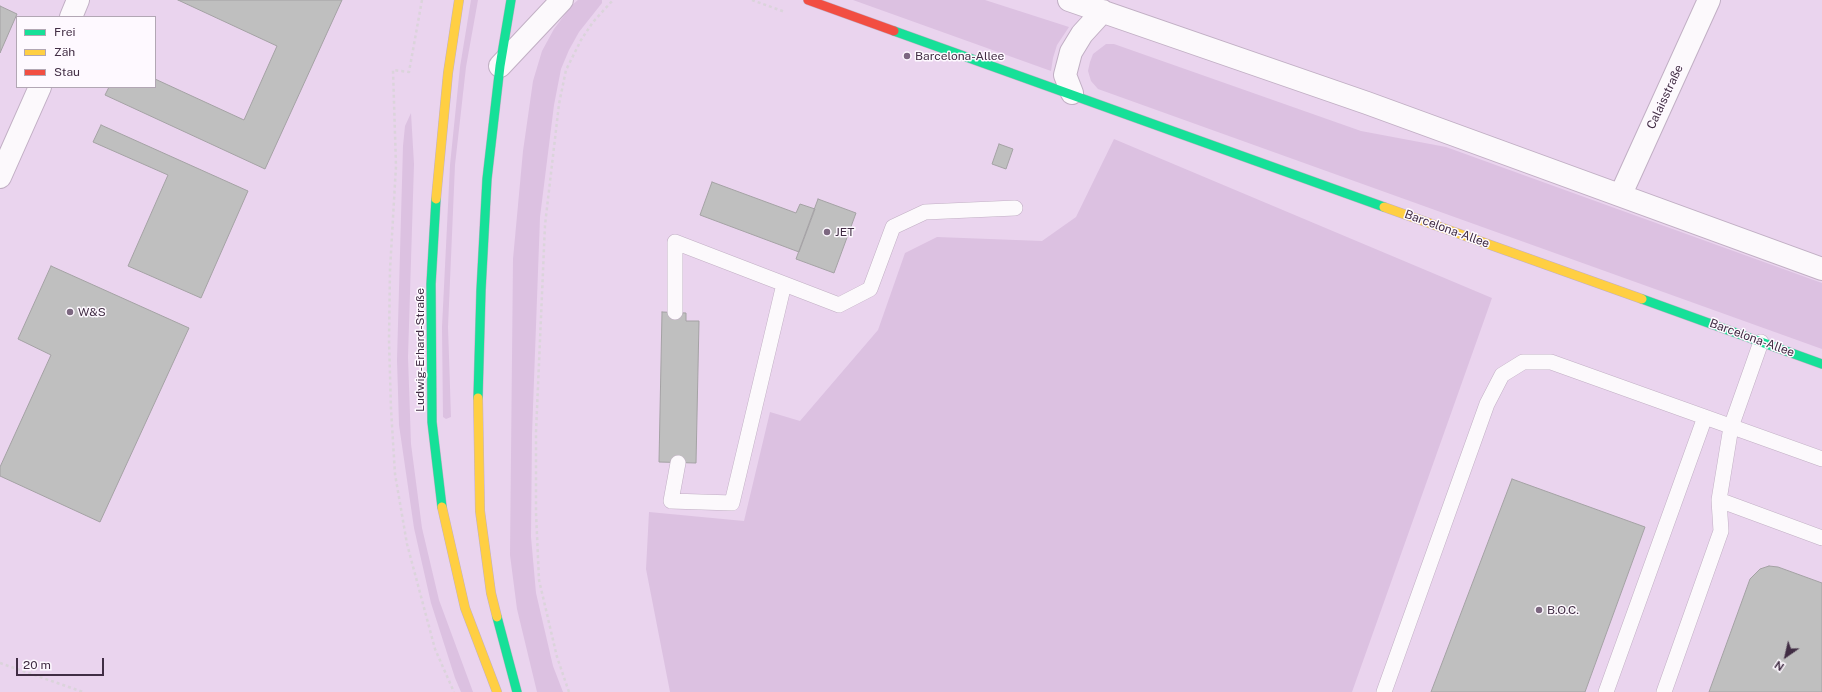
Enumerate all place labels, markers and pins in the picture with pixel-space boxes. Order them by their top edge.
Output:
place label: Barcelona-Allee [915,49,1004,63]
marker: Barcelona-Allee [902,51,912,61]
place label: JET [835,225,854,239]
marker: JET [822,227,832,237]
place label: W&S [78,305,106,319]
marker: W&S [65,307,75,317]
place label: B.O.C. [1547,603,1579,617]
marker: B.O.C. [1534,605,1544,615]

